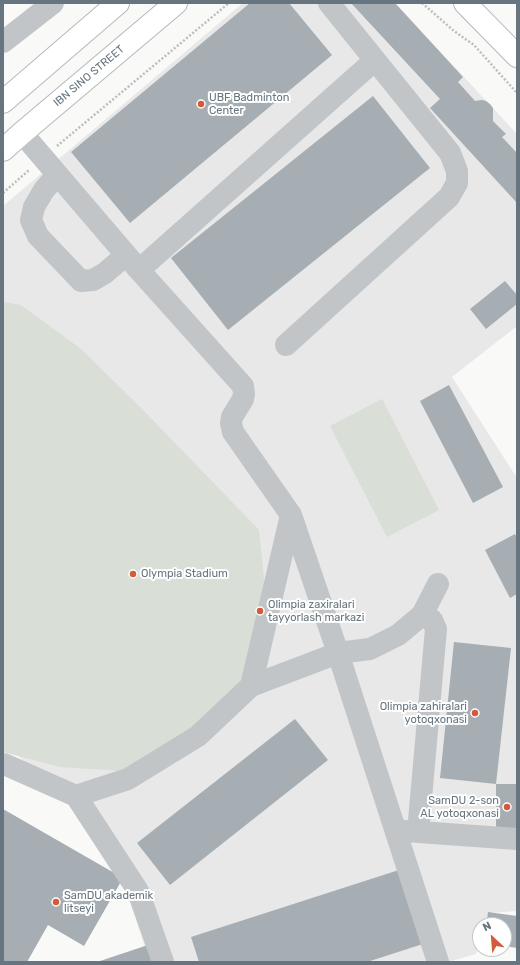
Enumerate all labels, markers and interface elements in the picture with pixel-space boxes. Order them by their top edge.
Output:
street label: IBN SINO STREET [51,43,127,109]
place label: UBF Badminton Center [209,91,289,117]
marker: UBF Badminton Center [196,99,206,109]
place label: Olympia Stadium [141,567,228,581]
marker: Olympia Stadium [128,569,138,579]
place label: Olimpia zaxiralari tayyorlash markazi [268,598,364,624]
marker: Olimpia zaxiralari tayyorlash markazi [255,606,265,616]
place label: Olimpia zahiralari yotoqxonasi [380,700,467,726]
marker: Olimpia zahiralari yotoqxonasi [470,708,480,718]
place label: SamDU 2-son AL yotoqxonasi [420,794,499,820]
marker: SamDU 2-son AL yotoqxonasi [502,802,512,812]
place label: SamDU akademik litseyi [64,889,153,915]
marker: SamDU akademik litseyi [51,897,61,907]
north arrow [472,917,512,957]
text: N [481,919,493,934]

